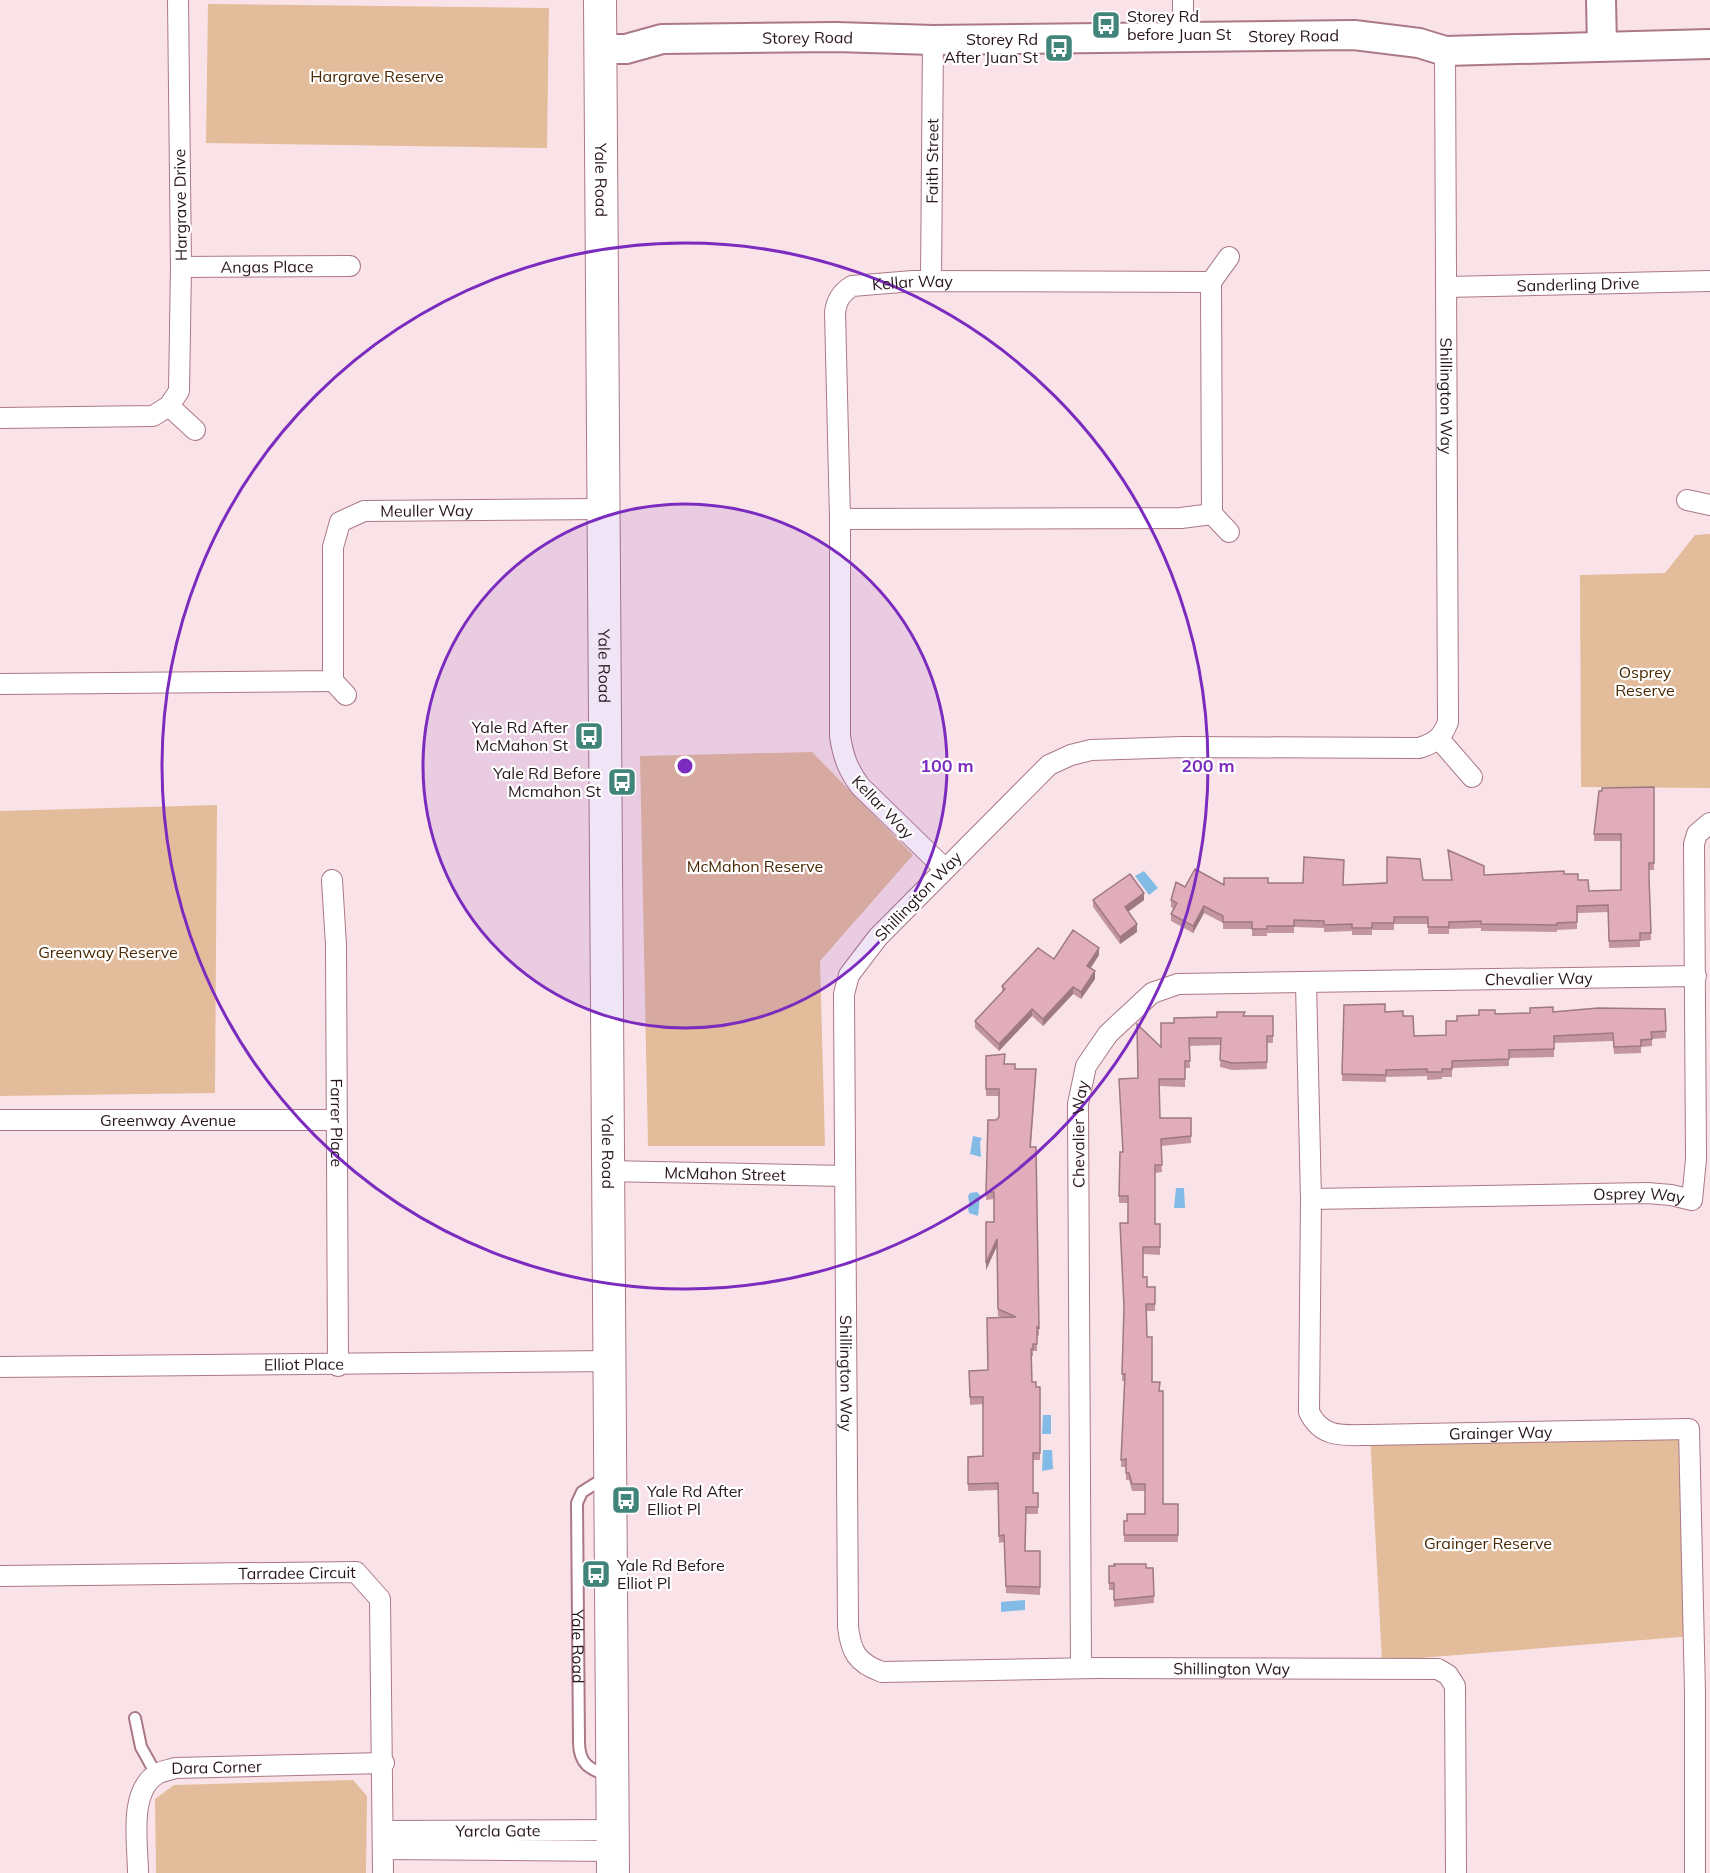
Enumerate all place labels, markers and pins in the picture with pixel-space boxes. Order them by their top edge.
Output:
place label: Storey Rd before Juan St [1127,6,1232,44]
bus stop icon: Storey Rd before Juan St [1090,9,1122,41]
place label: Storey Rd After Juan St [944,29,1038,67]
bus stop icon: Storey Rd After Juan St [1043,32,1075,64]
place label: Yale Rd After McMahon St [471,717,568,755]
bus stop icon: Yale Rd After McMahon St [573,720,605,752]
centre of rings [675,756,695,776]
place label: Yale Rd Before Mcmahon St [492,763,601,801]
bus stop icon: Yale Rd Before Mcmahon St [606,766,638,798]
place label: Yale Rd After Elliot Pl [646,1481,743,1519]
bus stop icon: Yale Rd After Elliot Pl [610,1484,642,1516]
place label: Yale Rd Before Elliot Pl [616,1555,725,1593]
bus stop icon: Yale Rd Before Elliot Pl [580,1558,612,1590]

